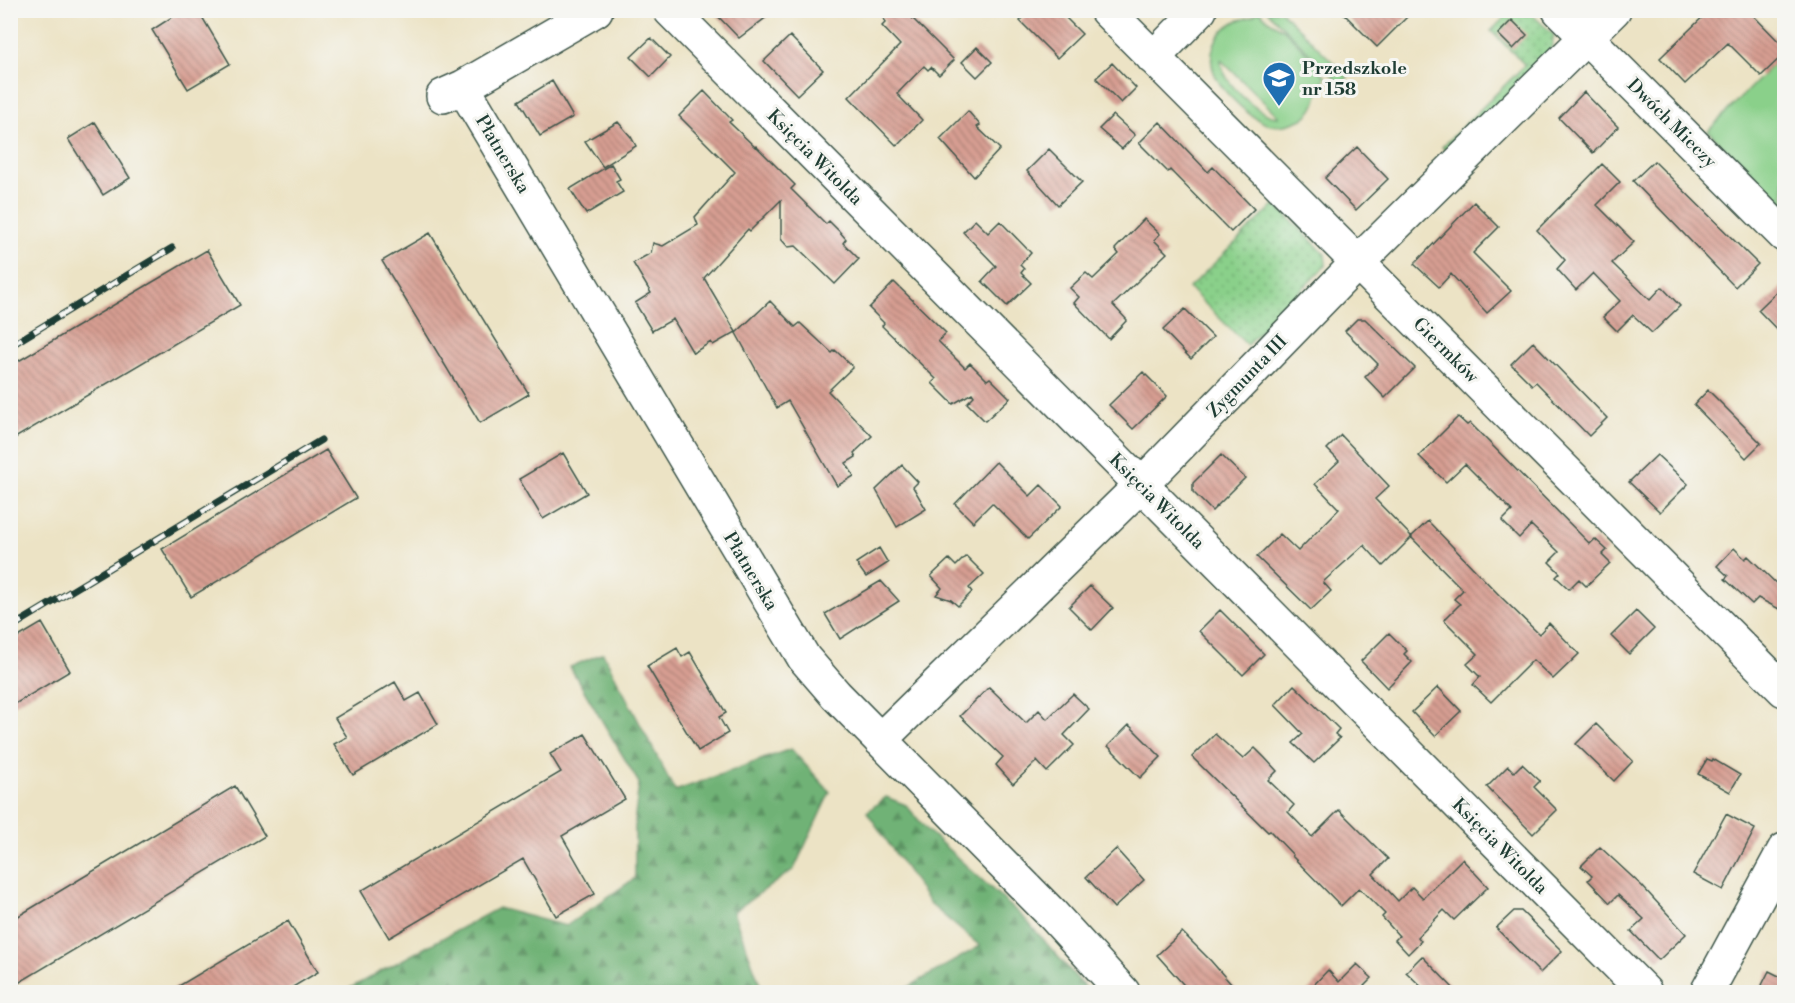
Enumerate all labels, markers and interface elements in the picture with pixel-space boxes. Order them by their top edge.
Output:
place label: Przedszkole nr 158 [1302,57,1407,101]
school or university icon: Przedszkole nr 158 [1261,60,1297,107]
street label: Dwóch Mieczy [1622,74,1721,173]
street label: Księcia Witolda [762,105,868,211]
street label: Płatnerska [470,111,535,199]
street label: Giermków [1408,313,1484,388]
street label: Zygmunta III [1202,330,1292,422]
street label: Księcia Witolda [1104,449,1210,555]
street label: Płatnerska [718,528,783,616]
street label: Księcia Witolda [1447,794,1553,900]

